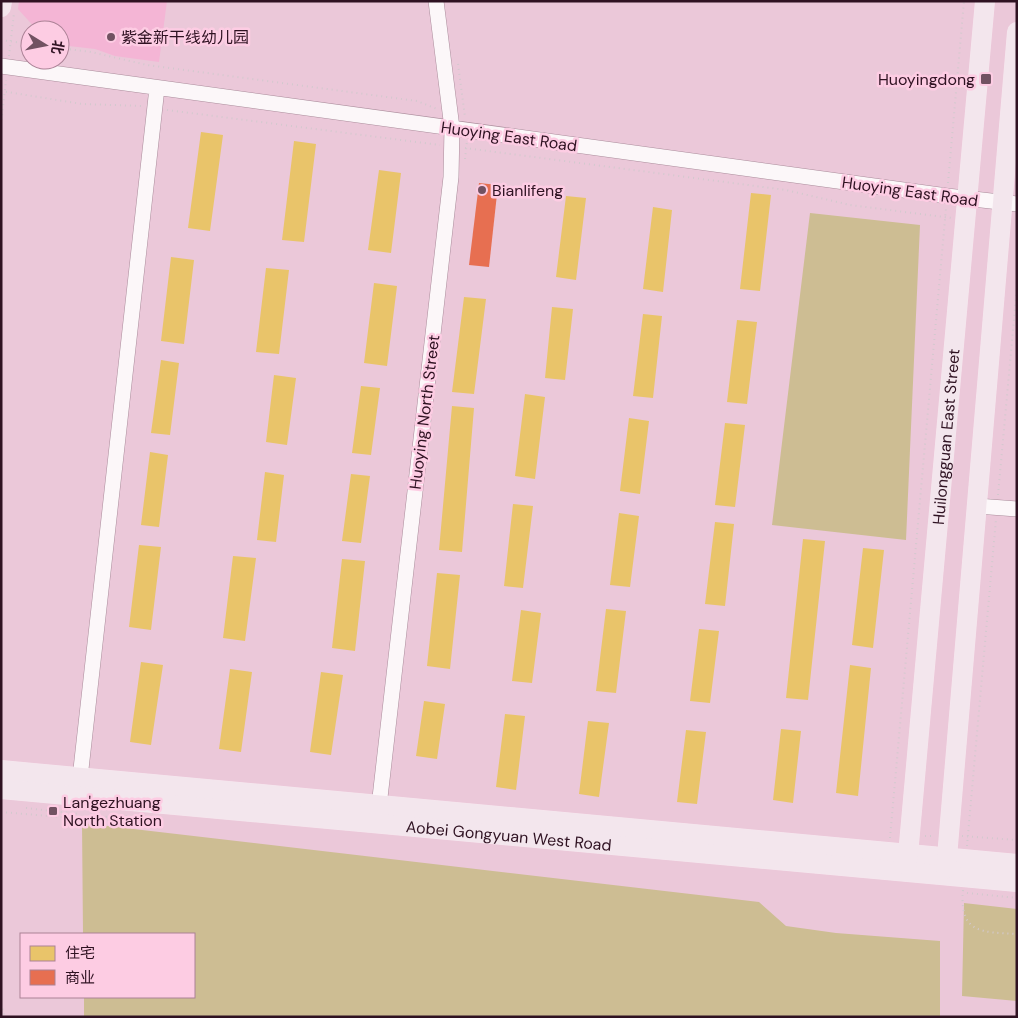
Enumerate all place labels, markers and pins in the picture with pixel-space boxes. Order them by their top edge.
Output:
place label: 紫金新干线幼儿园 [121,27,249,48]
marker: 紫金新干线幼儿园 [105,31,117,43]
place label: Huoyingdong [878,69,975,90]
marker: Huoyingdong [979,72,993,86]
place label: Bianlifeng [492,180,563,201]
marker: Bianlifeng [476,184,488,196]
place label: Lan'gezhuang North Station [63,792,162,831]
marker: Lan'gezhuang North Station [47,805,59,817]

